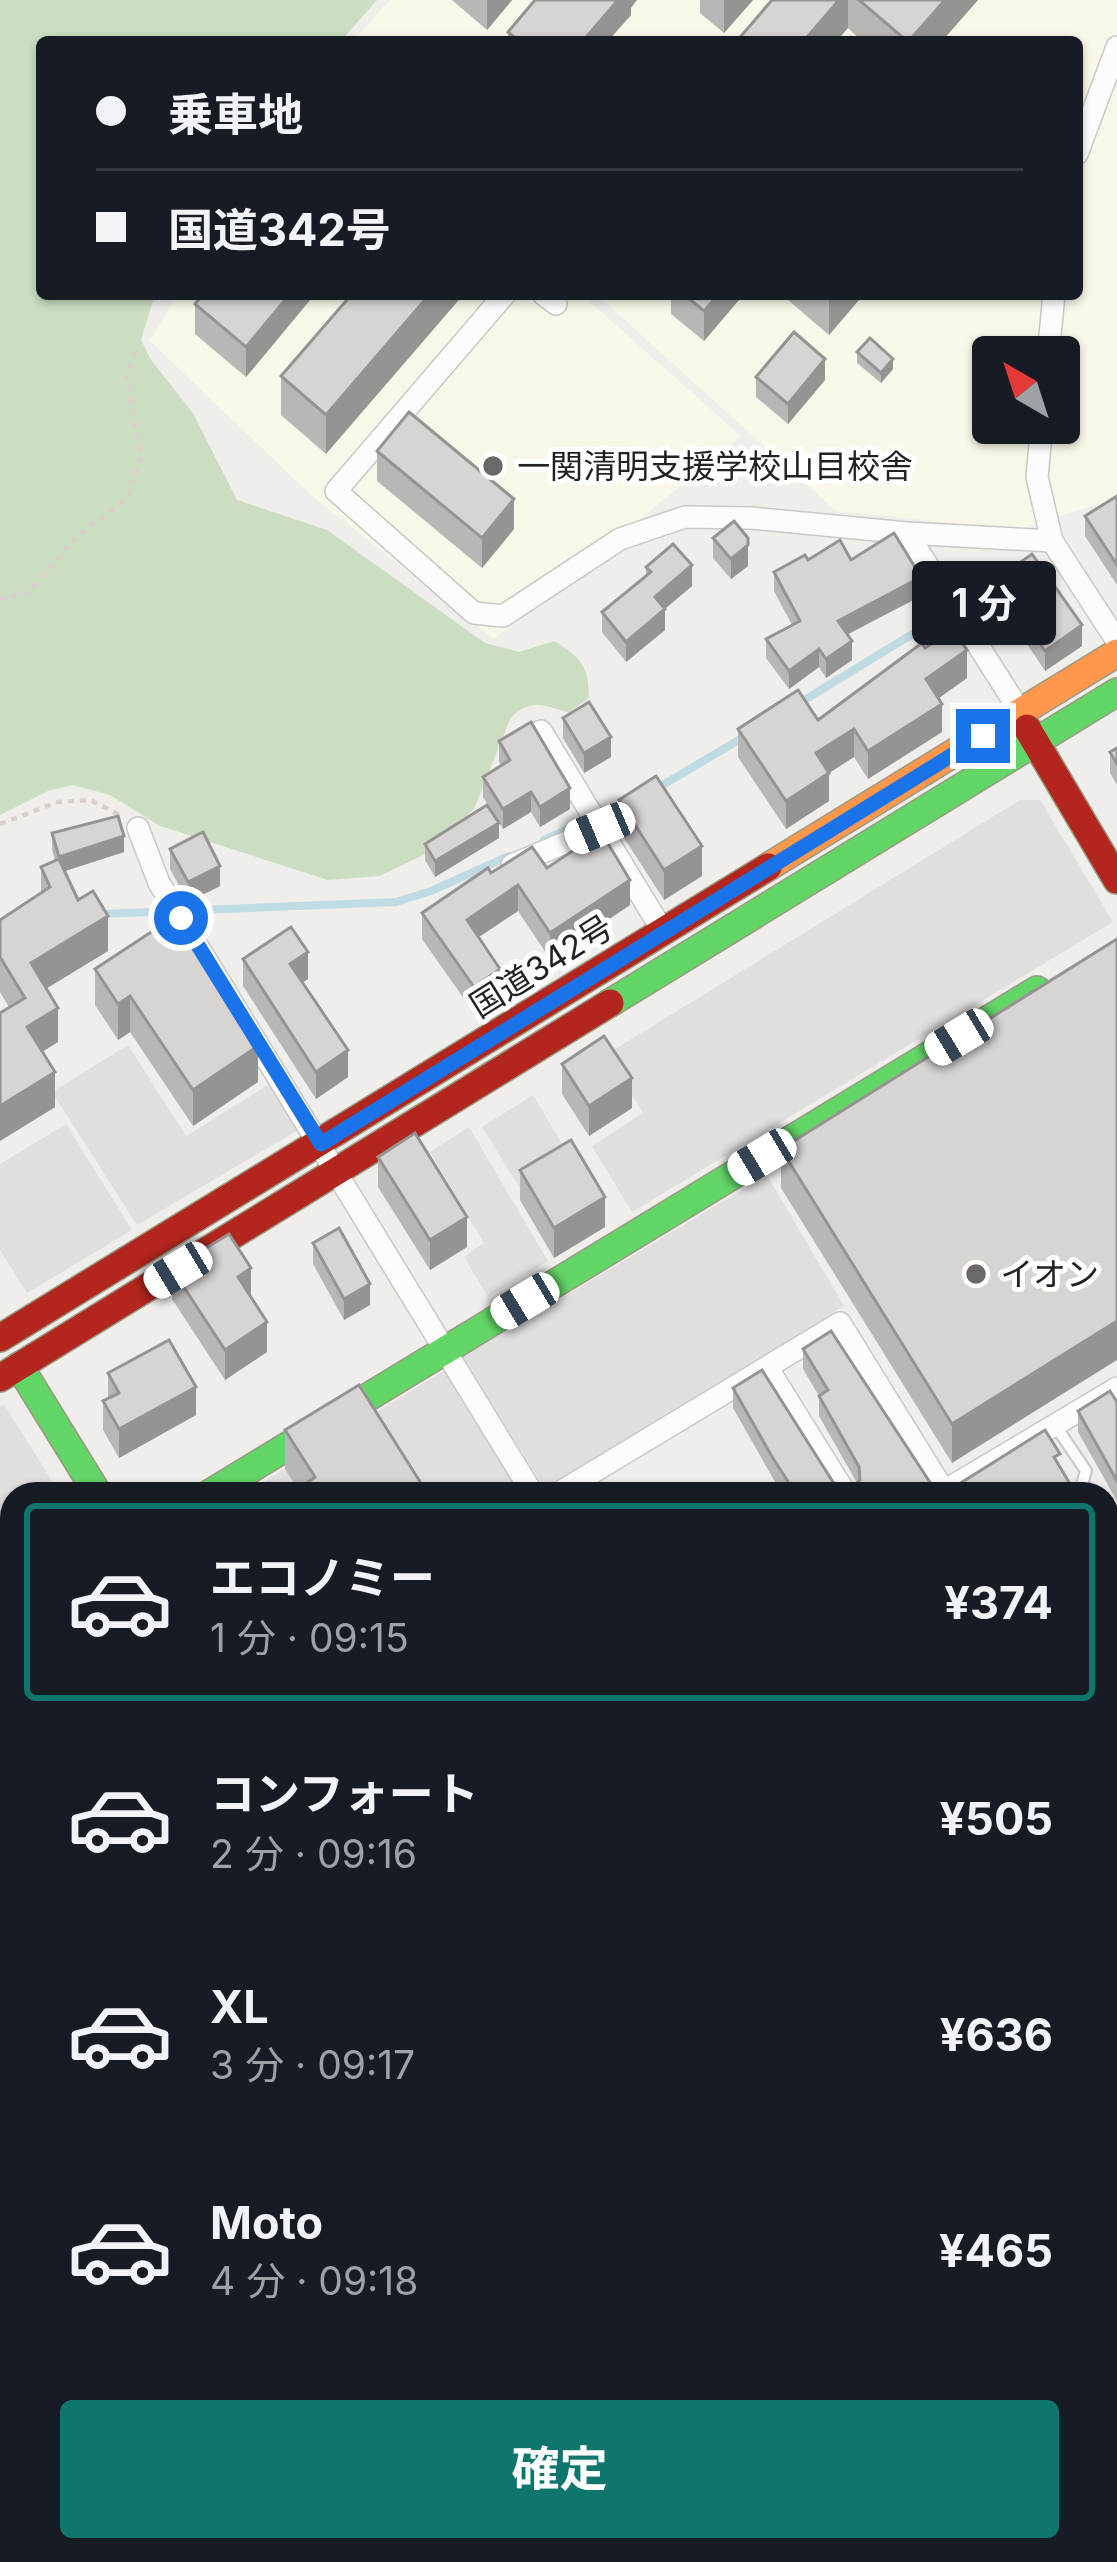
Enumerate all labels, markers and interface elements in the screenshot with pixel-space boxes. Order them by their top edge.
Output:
text: 乗車地 [168,87,303,142]
text: 国道342号 [168,202,391,257]
north arrow [972,336,1080,444]
map controls [972,336,1080,444]
place label: 一関清明支援学校山目校舎 [517,446,913,486]
marker: 一関清明支援学校山目校舎 [480,453,506,479]
callout: 1 分 [911,562,1055,646]
text: 1 分 [951,579,1017,626]
route end [956,709,1010,763]
car [560,797,640,859]
route start [154,891,208,945]
street label: 国道342号 [462,906,620,1026]
car [919,1003,999,1071]
car [722,1123,802,1191]
car [138,1236,218,1304]
place label: イオン [1000,1254,1099,1294]
marker: イオン [963,1261,989,1287]
car [485,1267,565,1335]
icon: car [66,1548,174,1656]
text: エコノミー [210,1550,435,1605]
text: ¥374 [944,1575,1053,1630]
text: 1 分 · 09:15 [210,1614,409,1661]
icon: car [66,1764,174,1872]
text: コンフォート [210,1766,479,1821]
text: ¥505 [939,1791,1053,1846]
text: 2 分 · 09:16 [210,1830,417,1877]
text: XL [210,1979,269,2034]
icon: car [66,1980,174,2088]
text: ¥636 [940,2007,1053,2062]
text: 3 分 · 09:17 [210,2041,415,2088]
text: Moto [210,2195,323,2250]
icon: car [66,2196,174,2304]
text: ¥465 [939,2223,1053,2278]
text: 4 分 · 09:18 [210,2257,418,2304]
button: 確定 [60,2400,1059,2538]

